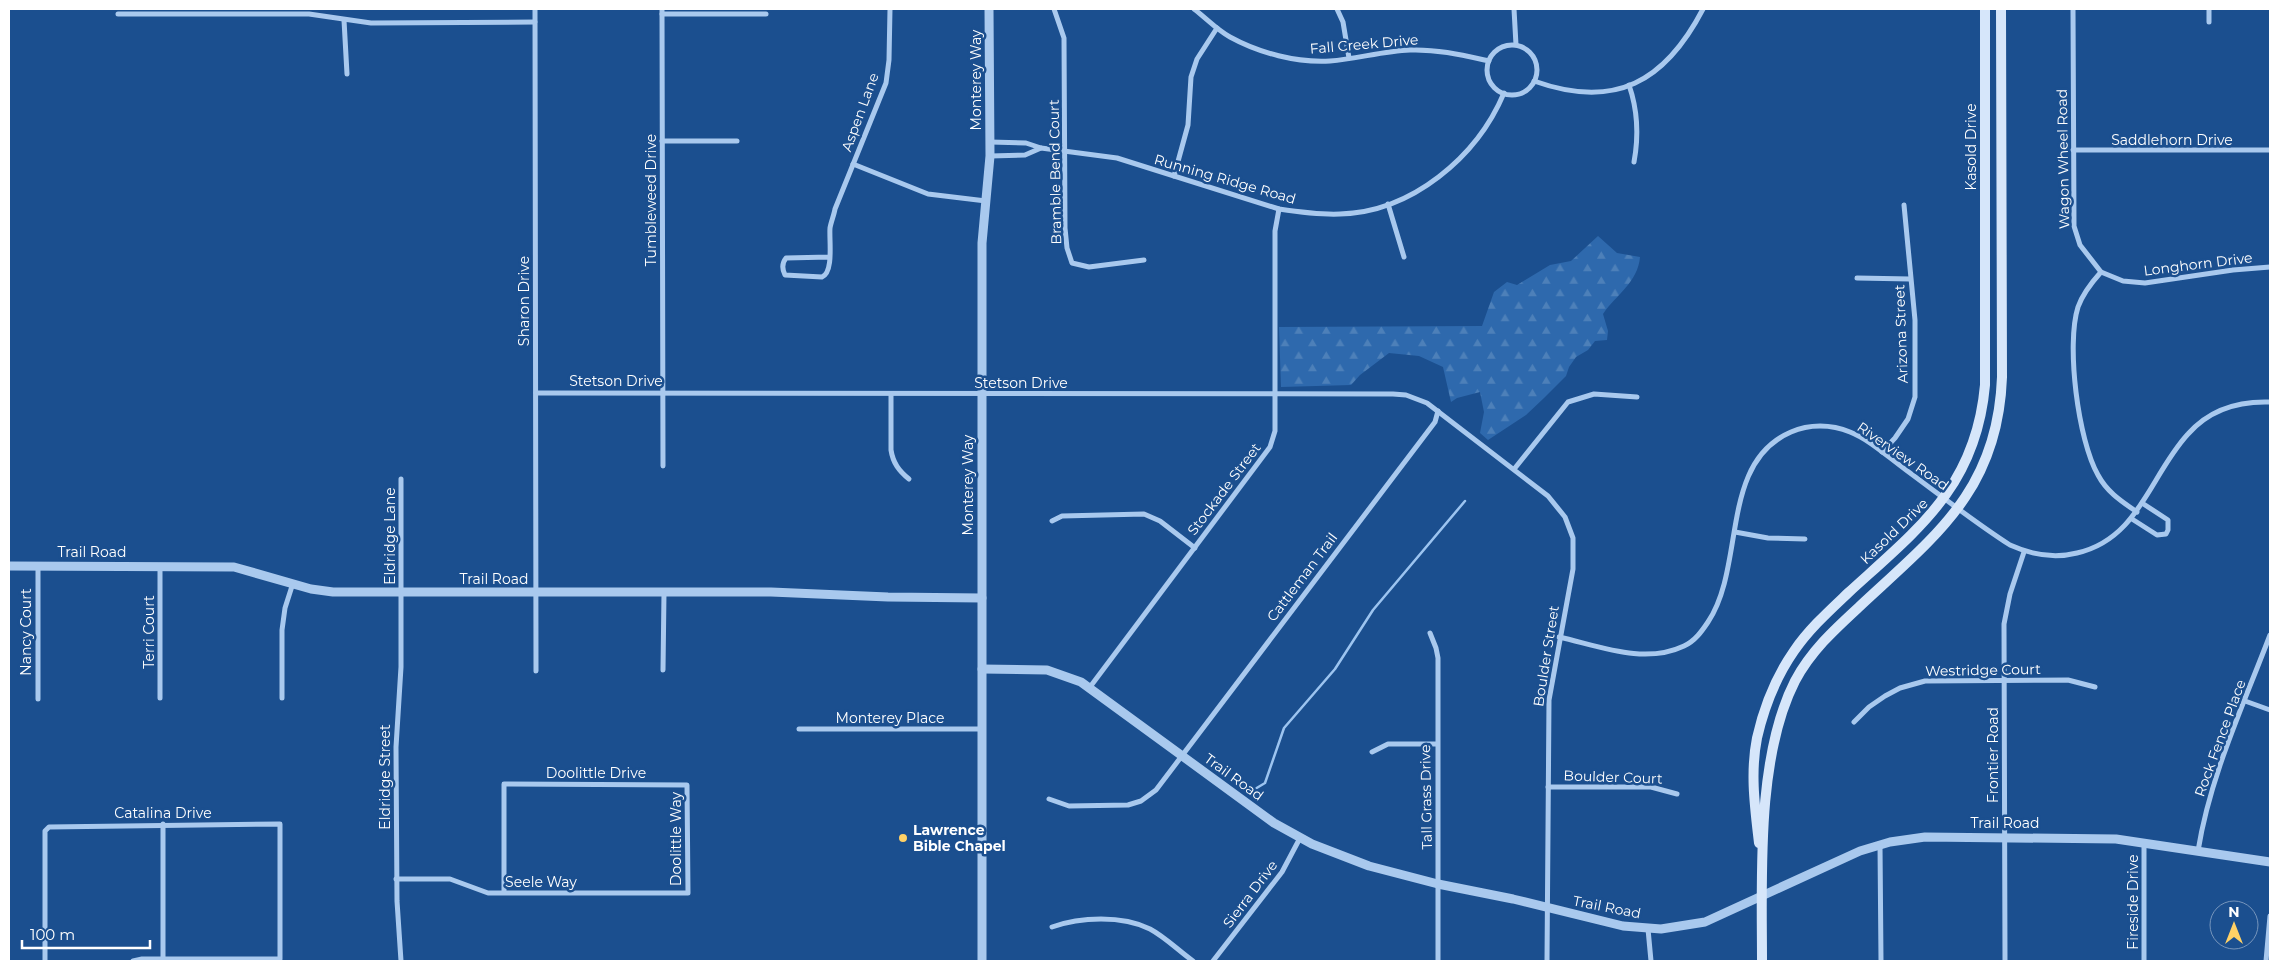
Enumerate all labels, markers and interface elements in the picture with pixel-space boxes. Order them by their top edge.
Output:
street label: Monterey Way [967,29,985,130]
street label: Fall Creek Drive [1309,30,1419,58]
street label: Aspen Lane [837,70,883,154]
street label: Wagon Wheel Road [2053,89,2073,229]
street label: Bramble Bend Court [1045,99,1065,245]
street label: Kasold Drive [1962,103,1980,191]
street label: Saddlehorn Drive [2111,131,2233,149]
street label: Tumbleweed Drive [642,134,660,266]
street label: Running Ridge Road [1152,150,1298,208]
street label: Longhorn Drive [2143,248,2253,280]
street label: Sharon Drive [515,256,533,346]
street label: Arizona Street [1890,284,1912,384]
street label: Stetson Drive [569,372,663,390]
street label: Stetson Drive [974,374,1068,392]
street label: Riverview Road [1854,418,1952,494]
street label: Monterey Way [959,434,977,535]
street label: Stockade Street [1183,439,1265,539]
street label: Eldridge Lane [381,487,399,585]
street label: Kasold Drive [1856,494,1932,568]
street label: Cattleman Trail [1263,529,1341,625]
street label: Trail Road [58,543,126,561]
street label: Trail Road [460,570,528,588]
street label: Nancy Court [17,588,35,676]
street label: Terri Court [140,595,158,669]
street label: Boulder Street [1529,604,1563,708]
street label: Westridge Court [1925,660,2041,680]
street label: Rock Fence Place [2190,677,2250,799]
street label: Frontier Road [1984,707,2002,803]
street label: Monterey Place [836,709,944,727]
street label: Eldridge Street [376,724,394,830]
street label: Tall Grass Drive [1416,744,1436,850]
street label: Trail Road [1201,749,1267,805]
street label: Doolittle Drive [546,764,646,782]
street label: Boulder Court [1563,766,1663,788]
street label: Doolittle Way [667,792,685,886]
street label: Catalina Drive [114,804,212,822]
street label: Trail Road [1971,814,2039,832]
place label: Lawrence Bible Chapel [913,821,1006,855]
marker: Lawrence Bible Chapel [897,832,909,844]
street label: Fireside Drive [2124,854,2142,950]
street label: Sierra Drive [1219,857,1281,931]
street label: Seele Way [505,873,577,891]
street label: Trail Road [1571,892,1643,922]
north arrow [2209,900,2259,950]
text: N [2228,903,2240,921]
scale bar [22,918,150,950]
text: 100 m [30,925,75,944]

